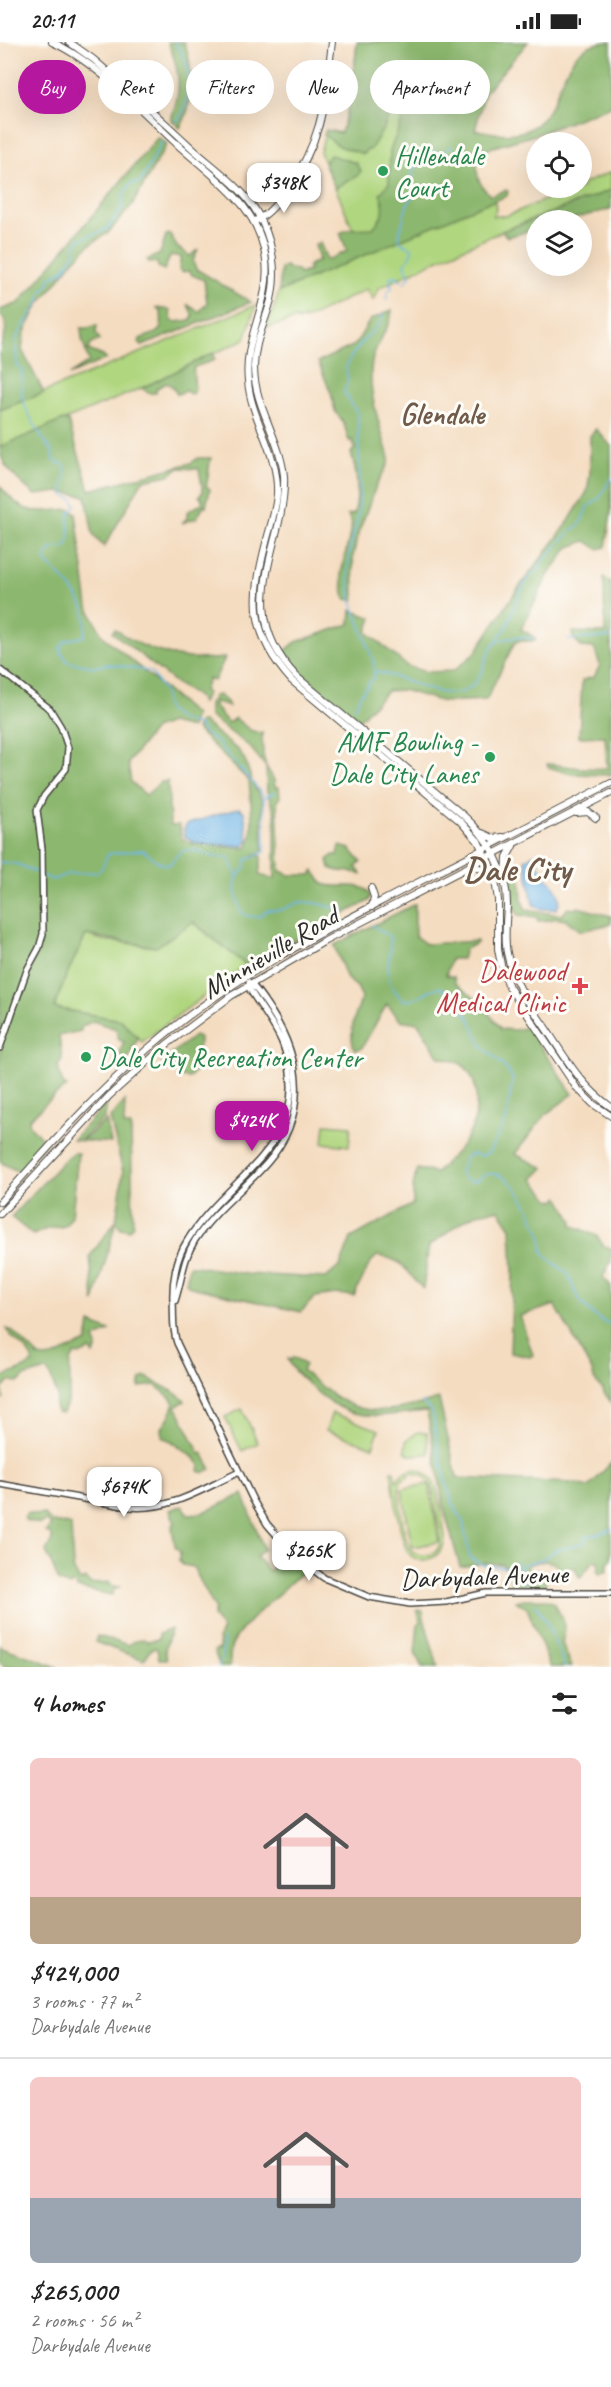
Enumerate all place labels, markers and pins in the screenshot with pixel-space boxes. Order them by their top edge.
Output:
place label: Hillendale Court [395,138,486,205]
pin: $348K [242,163,326,214]
marker: Hillendale Court [376,164,390,178]
place label: AMF Bowling - Dale City Lanes [329,724,480,791]
marker: AMF Bowling - Dale City Lanes [483,750,497,764]
place label: Dalewood Medical Clinic [436,953,570,1020]
marker: Dalewood Medical Clinic [571,977,589,995]
place label: Dale City Recreation Center [98,1040,365,1075]
marker: Dale City Recreation Center [79,1050,93,1064]
pin: $424K [210,1101,294,1152]
pin: $674K [82,1467,166,1518]
pin: $265K [267,1531,351,1582]

